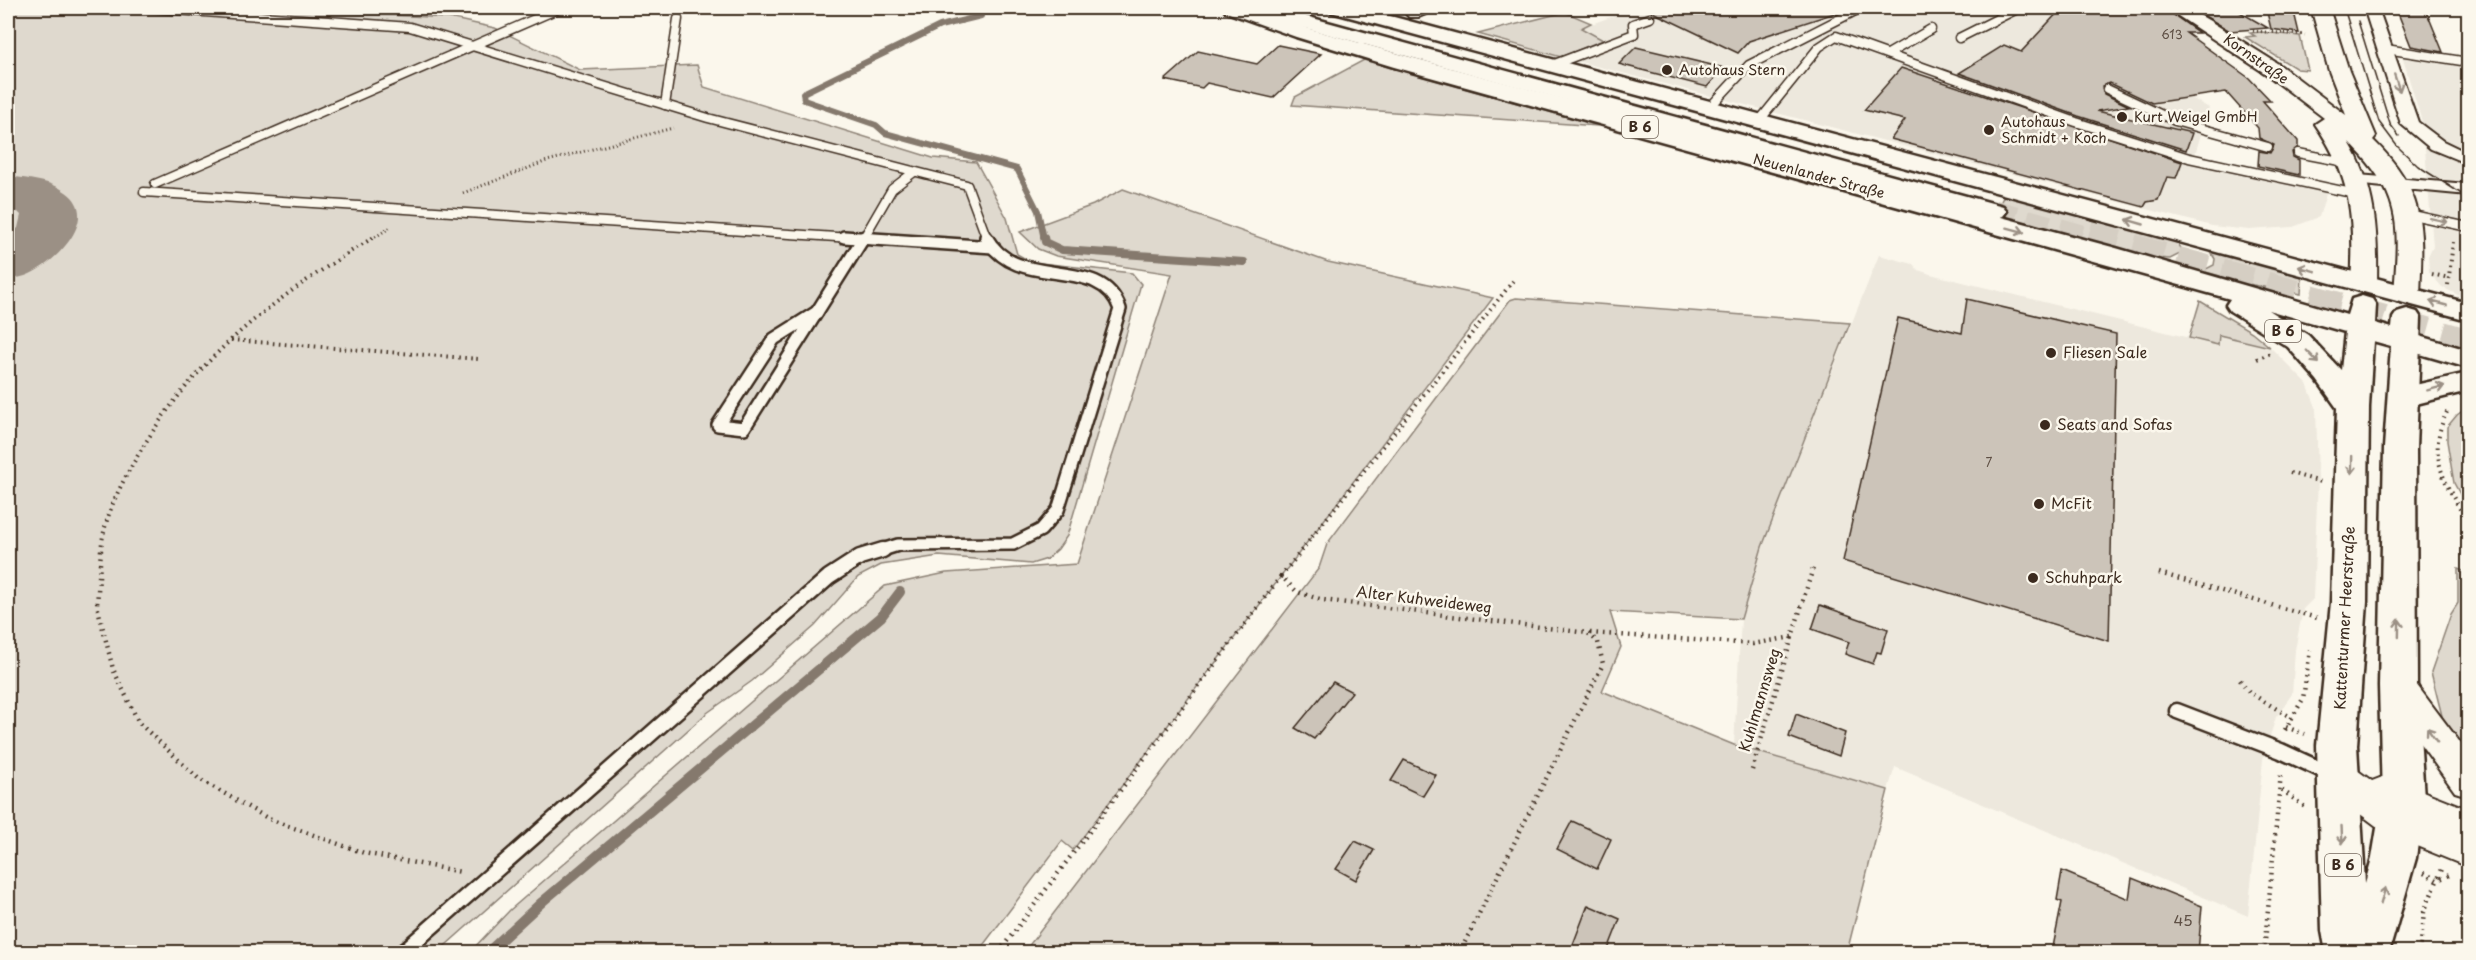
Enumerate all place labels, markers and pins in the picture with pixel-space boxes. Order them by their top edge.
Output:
place label: Autohaus Stern [1679,59,1785,80]
marker: Autohaus Stern [1660,63,1674,77]
place label: Kurt Weigel GmbH [2134,106,2258,127]
marker: Kurt Weigel GmbH [2115,110,2129,124]
place label: Autohaus Schmidt + Koch [2001,111,2107,148]
marker: Autohaus Schmidt + Koch [1982,123,1996,137]
place label: Fliesen Sale [2063,340,2147,363]
marker: Fliesen Sale [2044,346,2058,360]
place label: Seats and Sofas [2057,412,2173,435]
marker: Seats and Sofas [2038,418,2052,432]
place label: McFit [2051,491,2092,514]
marker: McFit [2032,497,2046,511]
place label: Schuhpark [2045,565,2122,588]
marker: Schuhpark [2026,571,2040,585]

